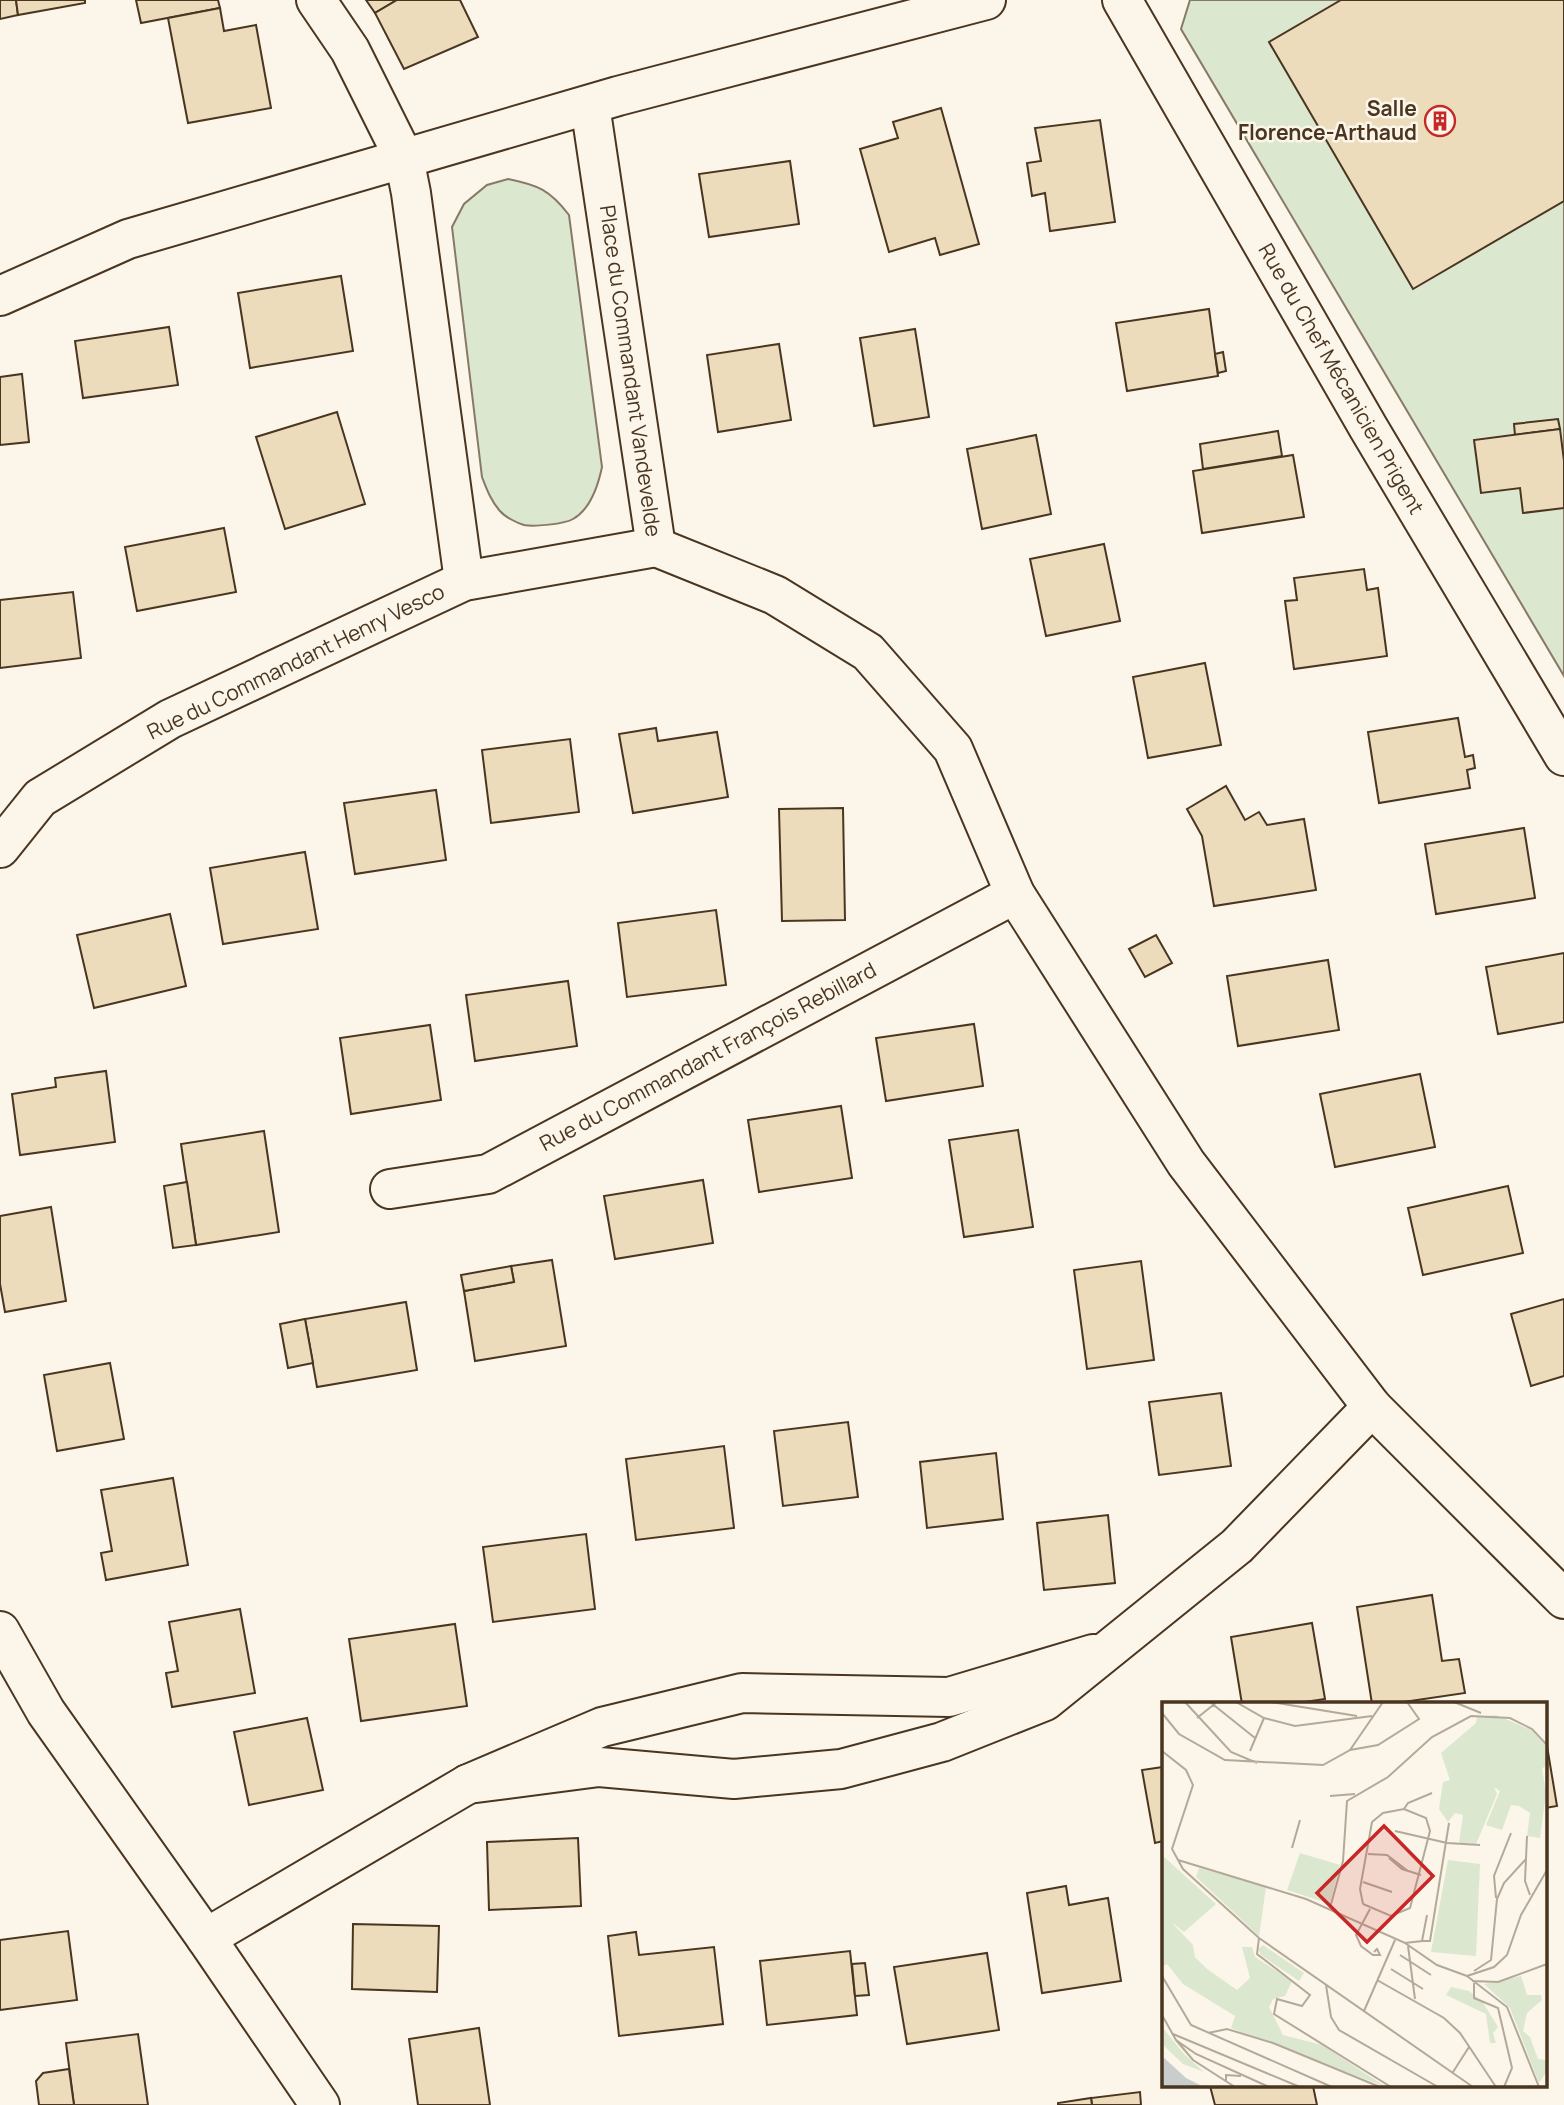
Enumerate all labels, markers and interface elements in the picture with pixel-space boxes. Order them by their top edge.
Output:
place label: Salle Florence-Arthaud [1238,94,1417,146]
building icon: Salle Florence-Arthaud [1423,104,1457,138]
street label: Place du Commandant Vandevelde [594,203,668,539]
street label: Rue du Chef Mécanicien Prigent [1253,238,1431,519]
street label: Rue du Commandant Henry Vesco [142,577,449,745]
street label: Rue du Commandant François Rebillard [534,955,881,1157]
inset map [1162,1702,1546,2088]

